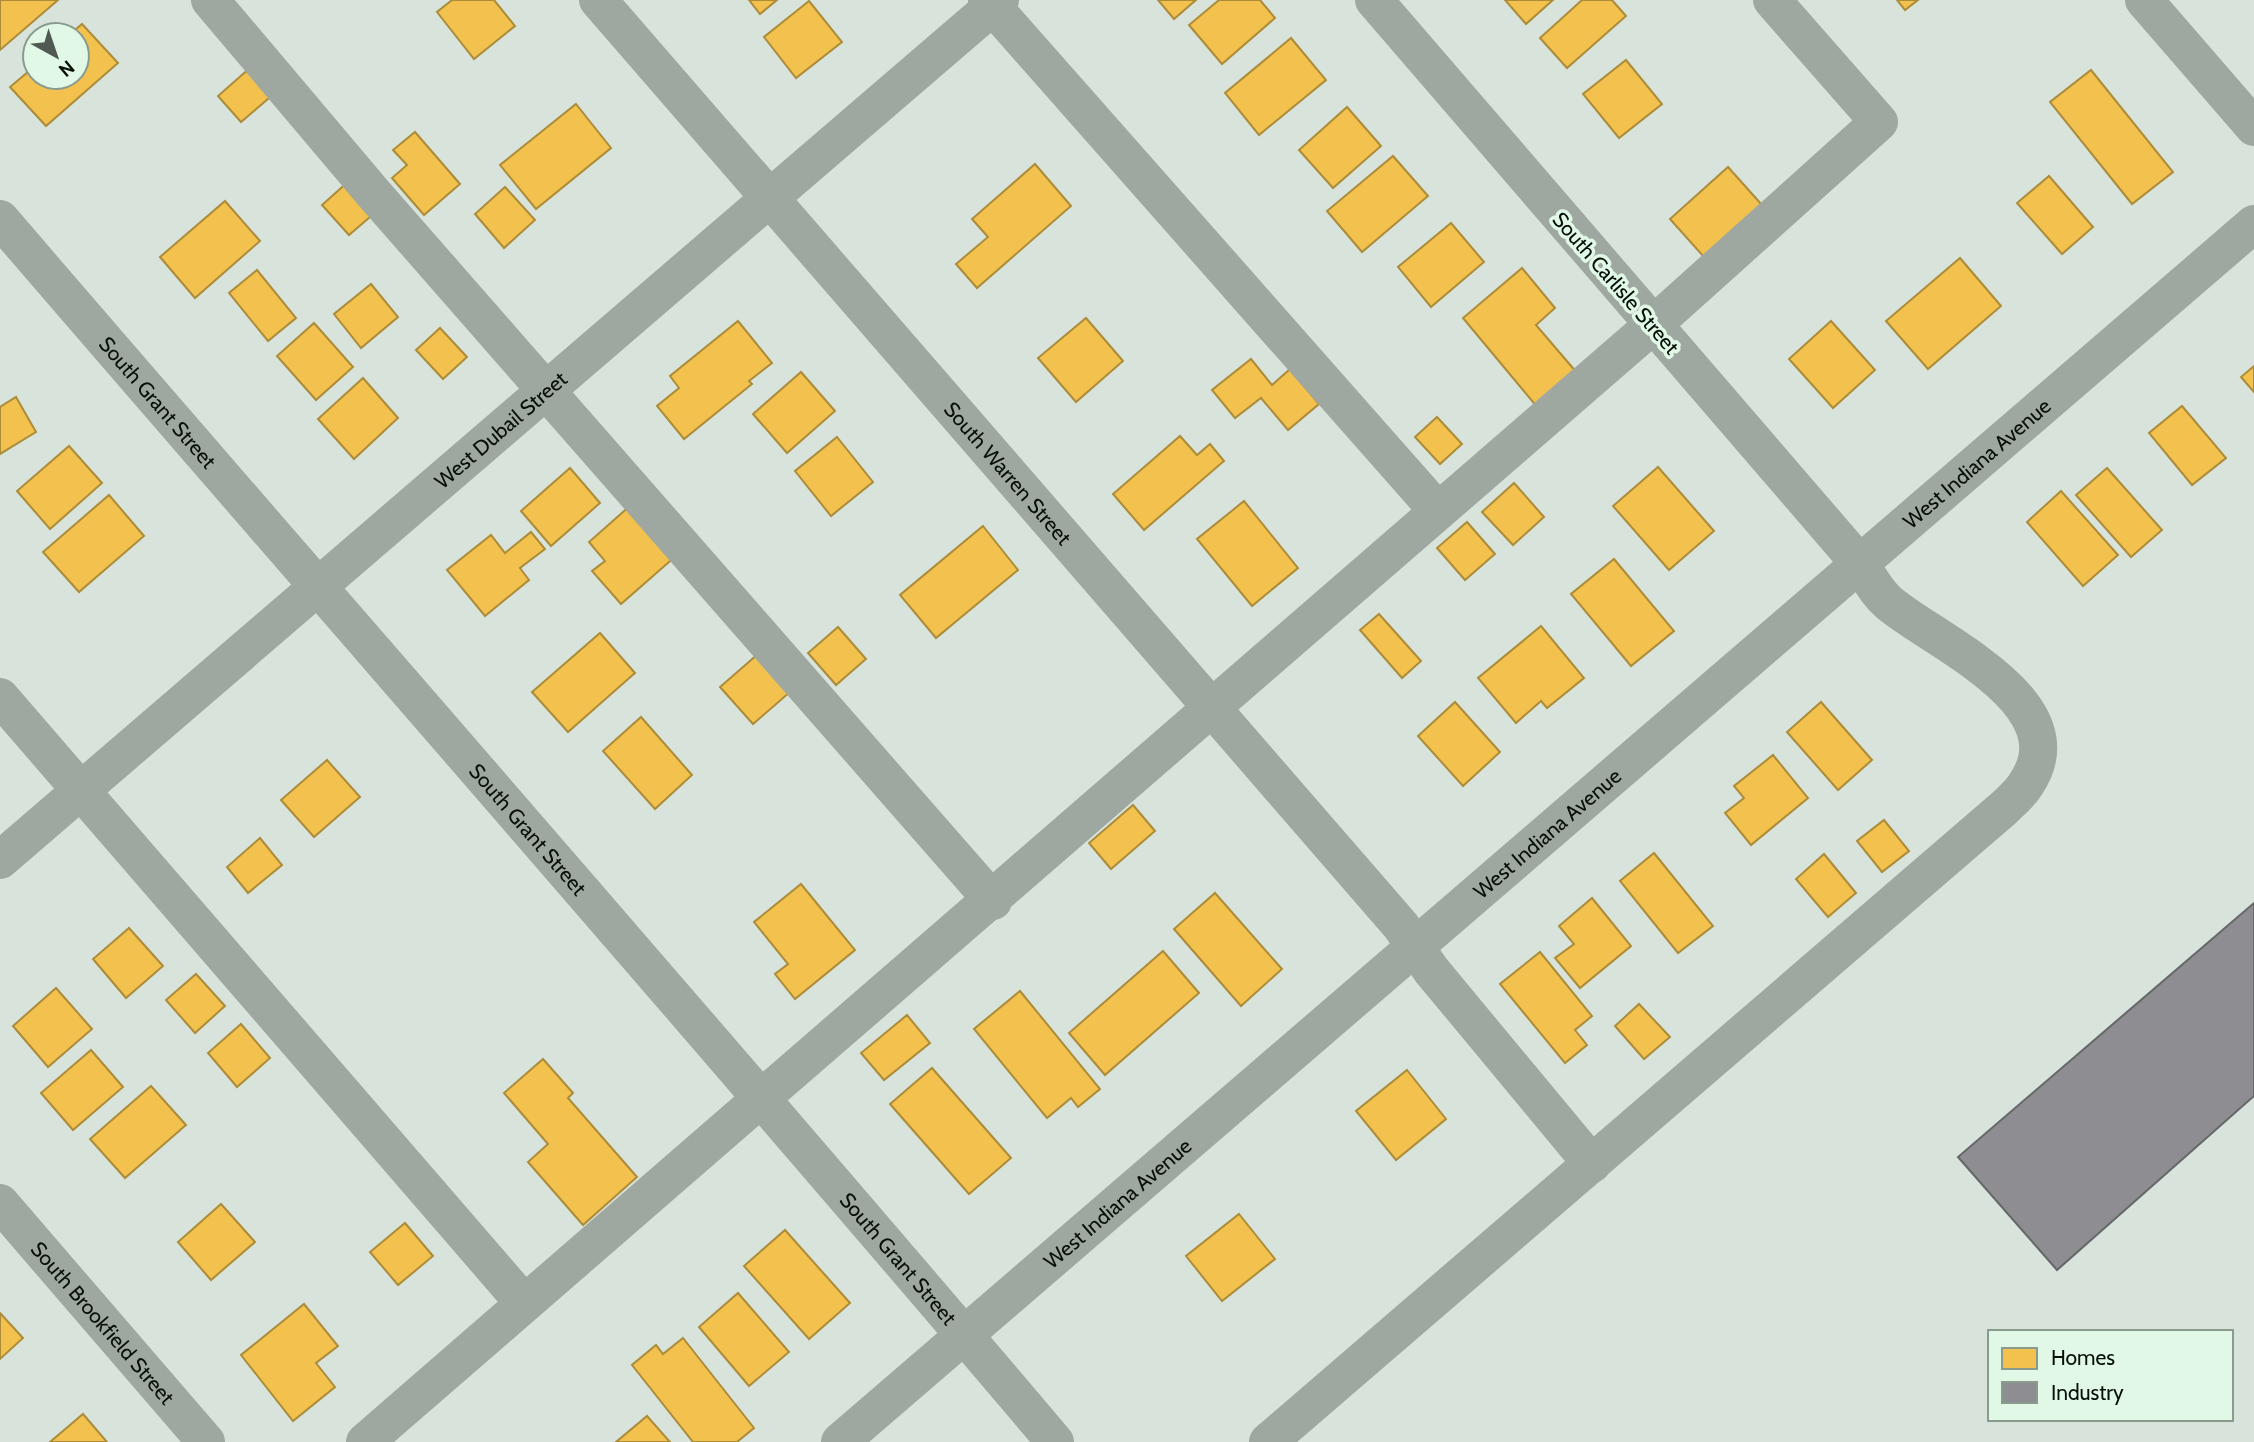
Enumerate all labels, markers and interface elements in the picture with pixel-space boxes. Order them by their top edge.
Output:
north arrow [21,21,91,91]
text: N [54,56,79,82]
street label: South Carlisle Street [1548,207,1684,359]
street label: South Grant Street [94,331,222,473]
street label: West Dubail Street [429,366,572,493]
street label: West Indiana Avenue [1898,392,2056,533]
street label: South Warren Street [939,396,1077,550]
street label: South Grant Street [464,758,592,900]
street label: West Indiana Avenue [1468,763,1626,903]
street label: West Indiana Avenue [1038,1133,1196,1274]
street label: South Grant Street [835,1187,962,1330]
street label: South Brookfield Street [26,1236,180,1409]
legend [1988,1330,2233,1421]
text: Homes [2051,1345,2115,1370]
text: Industry [2051,1380,2124,1405]

